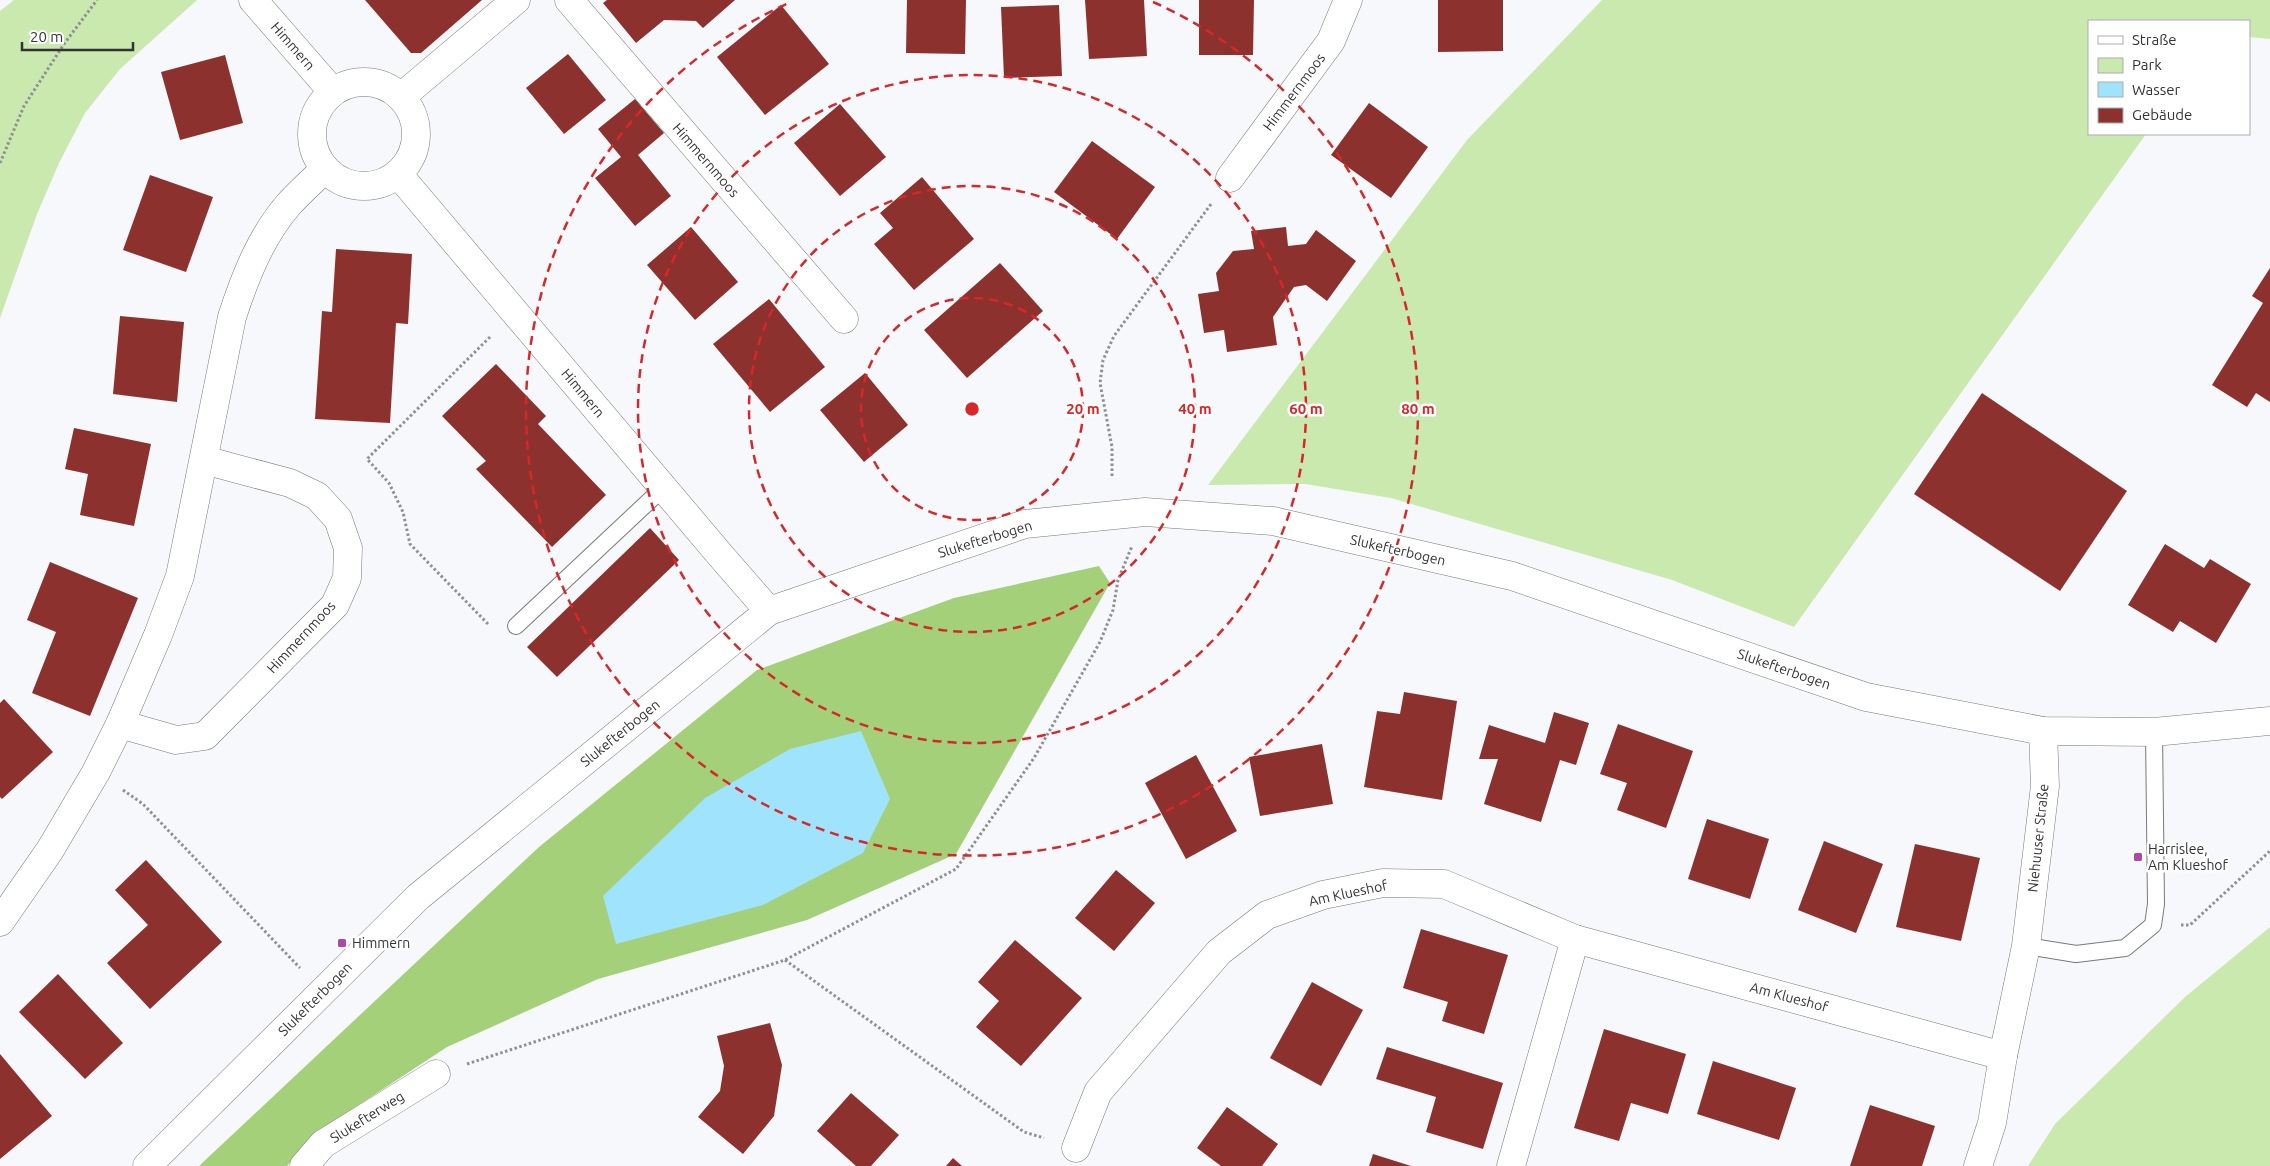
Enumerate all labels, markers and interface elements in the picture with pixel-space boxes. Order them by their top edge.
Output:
street label: Himmern [268,19,318,73]
scale bar [22,20,134,52]
legend [2088,20,2250,135]
text: 20 m [30,28,63,45]
text: Straße [2132,31,2176,48]
street label: Himmernmoos [1260,50,1328,134]
text: Park [2132,56,2162,73]
text: Wasser [2132,81,2181,98]
text: Gebäude [2132,106,2192,123]
street label: Himmernmoos [669,120,743,200]
street label: Himmern [558,366,608,420]
centre of rings [963,400,981,418]
text: 20 m [1066,400,1100,417]
text: 40 m [1178,400,1212,417]
text: 60 m [1289,400,1323,417]
text: 80 m [1401,400,1435,417]
street label: Slukefterbogen [936,517,1034,561]
street label: Slukefterbogen [1349,531,1447,569]
street label: Himmernmoos [263,598,339,676]
street label: Slukefterbogen [1735,646,1833,692]
street label: Slukefterbogen [577,696,663,770]
street label: Niehuuser Straße [2024,783,2052,893]
place label: Harrislee, Am Klueshof [2148,841,2229,873]
marker: Harrislee, Am Klueshof [2132,851,2144,863]
street label: Am Klueshof [1307,877,1389,909]
place label: Himmern [352,935,410,951]
marker: Himmern [336,937,348,949]
street label: Slukefterbogen [275,959,355,1039]
street label: Am Klueshof [1748,979,1830,1015]
street label: Slukefterweg [327,1088,407,1146]

